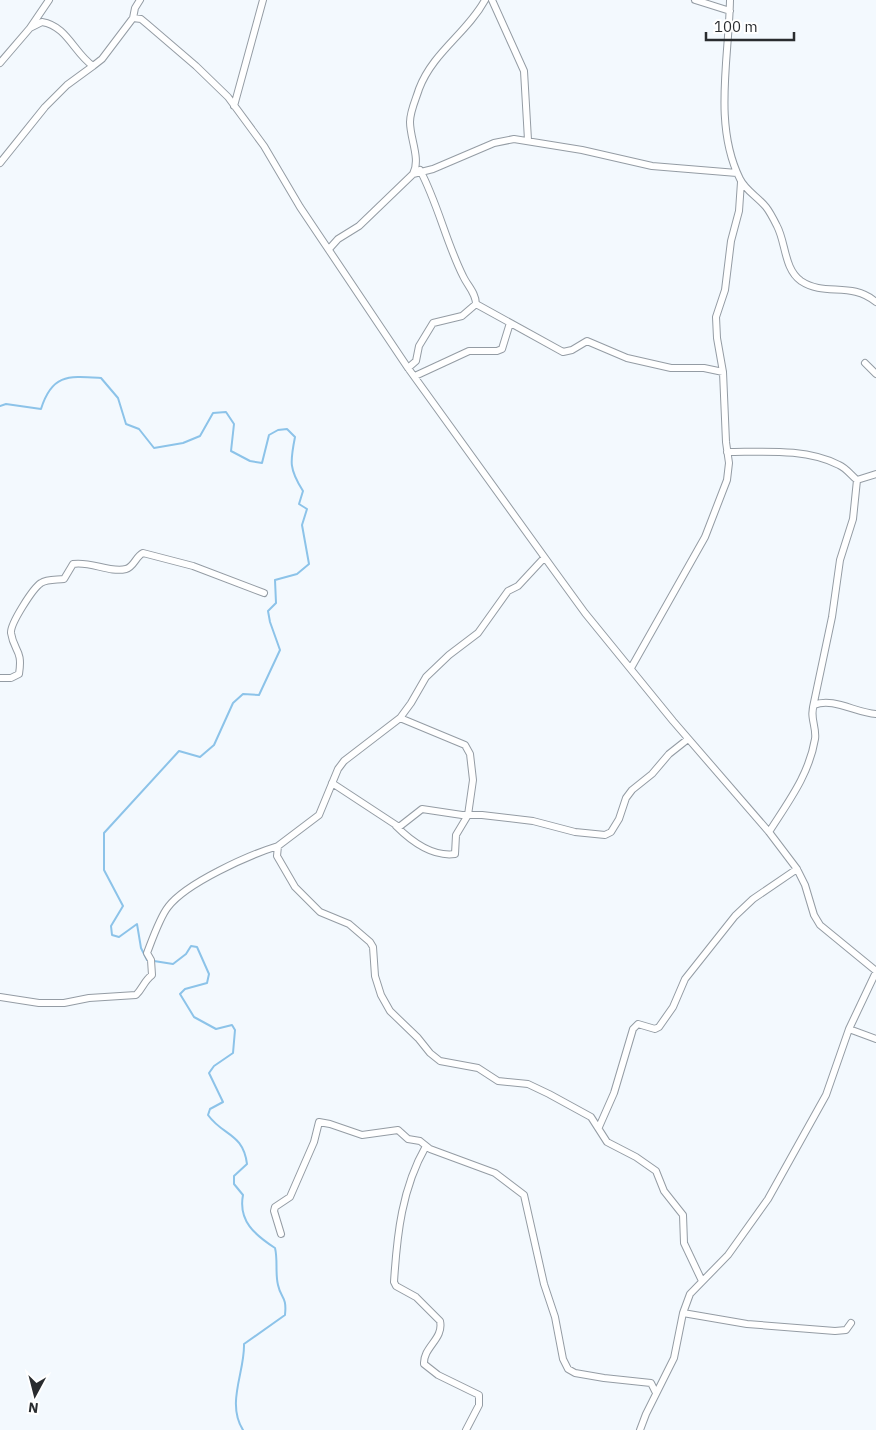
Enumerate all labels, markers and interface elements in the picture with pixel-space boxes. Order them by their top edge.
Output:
scale bar [706,10,794,42]
text: 100 m [714,17,758,36]
north arrow [10,1370,60,1420]
text: N [27,1398,40,1417]

